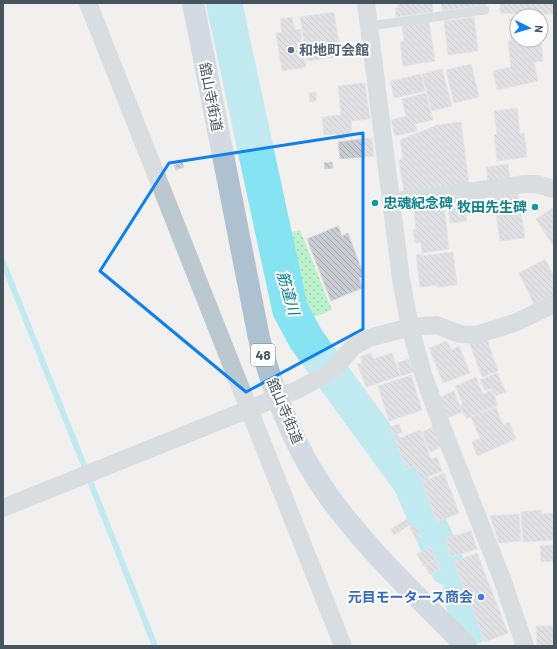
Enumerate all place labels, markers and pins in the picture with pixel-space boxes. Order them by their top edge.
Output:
place label: 和地町会館 [299,41,369,58]
marker: 和地町会館 [286,45,296,55]
place label: 忠魂紀念碑 [383,194,453,211]
marker: 忠魂紀念碑 [370,198,380,208]
place label: 牧田先生碑 [457,198,527,215]
marker: 牧田先生碑 [530,202,540,212]
place label: 元目モータース商会 [348,588,473,605]
marker: 元目モータース商会 [476,592,486,602]

